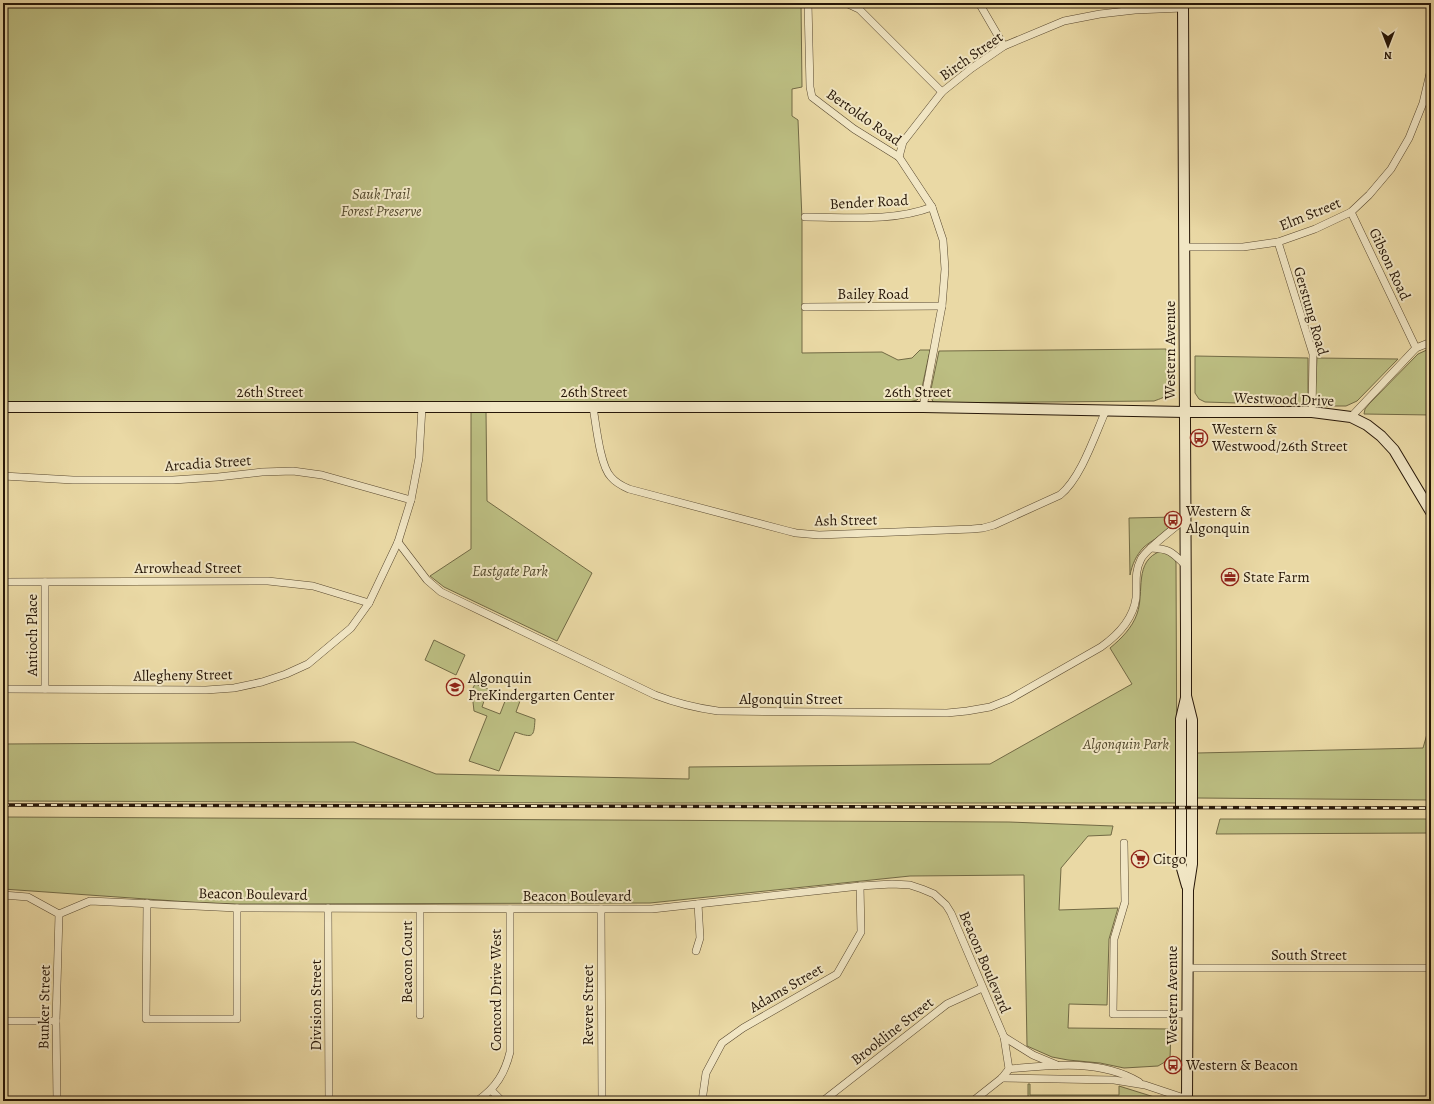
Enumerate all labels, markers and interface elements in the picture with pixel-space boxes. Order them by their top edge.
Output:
north arrow [1368,26,1408,66]
street label: Birch Street [935,27,1007,85]
text: N [1384,48,1392,63]
street label: Bertoldo Road [823,84,906,151]
park label: Sauk Trail Forest Preserve [341,184,422,221]
street label: Bender Road [829,190,910,214]
street label: Elm Street [1276,193,1344,235]
street label: Gibson Road [1365,225,1416,304]
street label: Gerstung Road [1289,264,1333,358]
street label: Bailey Road [837,284,910,304]
street label: Western Avenue [1160,300,1180,400]
street label: 26th Street [237,382,303,402]
street label: 26th Street [561,382,627,402]
street label: 26th Street [885,382,951,402]
street label: Westwood Drive [1232,387,1335,411]
place label: Western & Westwood/26th Street [1211,419,1348,456]
bus stop icon: Western & Westwood/26th Street [1189,428,1209,448]
street label: Arcadia Street [163,450,252,476]
place label: Western & Algonquin [1185,501,1251,538]
street label: Ash Street [814,509,878,531]
bus stop icon: Western & Algonquin [1163,510,1183,530]
street label: Arrowhead Street [133,558,242,578]
park label: Eastgate Park [472,561,548,581]
office icon: State Farm [1220,567,1240,587]
place label: State Farm [1243,567,1310,587]
street label: Antioch Place [22,594,42,677]
street label: Allegheny Street [132,664,233,686]
place label: Algonquin PreKindergarten Center [467,668,615,705]
school or university icon: Algonquin PreKindergarten Center [445,677,465,697]
street label: Algonquin Street [738,689,843,709]
park label: Algonquin Park [1082,734,1169,754]
supermarket icon: Citgo [1130,849,1150,869]
place label: Citgo [1153,849,1186,869]
street label: Beacon Boulevard [198,883,309,905]
street label: Beacon Boulevard [522,886,633,906]
street label: Beacon Boulevard [954,908,1016,1017]
street label: Beacon Court [397,921,417,1003]
street label: Concord Drive West [486,929,506,1051]
street label: Western Avenue [1162,945,1182,1045]
street label: South Street [1271,945,1347,965]
street label: Division Street [306,959,326,1051]
street label: Adams Street [745,959,827,1018]
street label: Bunker Street [33,964,55,1050]
street label: Revere Street [578,965,598,1045]
street label: Brookline Street [847,992,937,1070]
bus stop icon: Western & Beacon [1163,1055,1183,1075]
place label: Western & Beacon [1185,1055,1298,1075]

